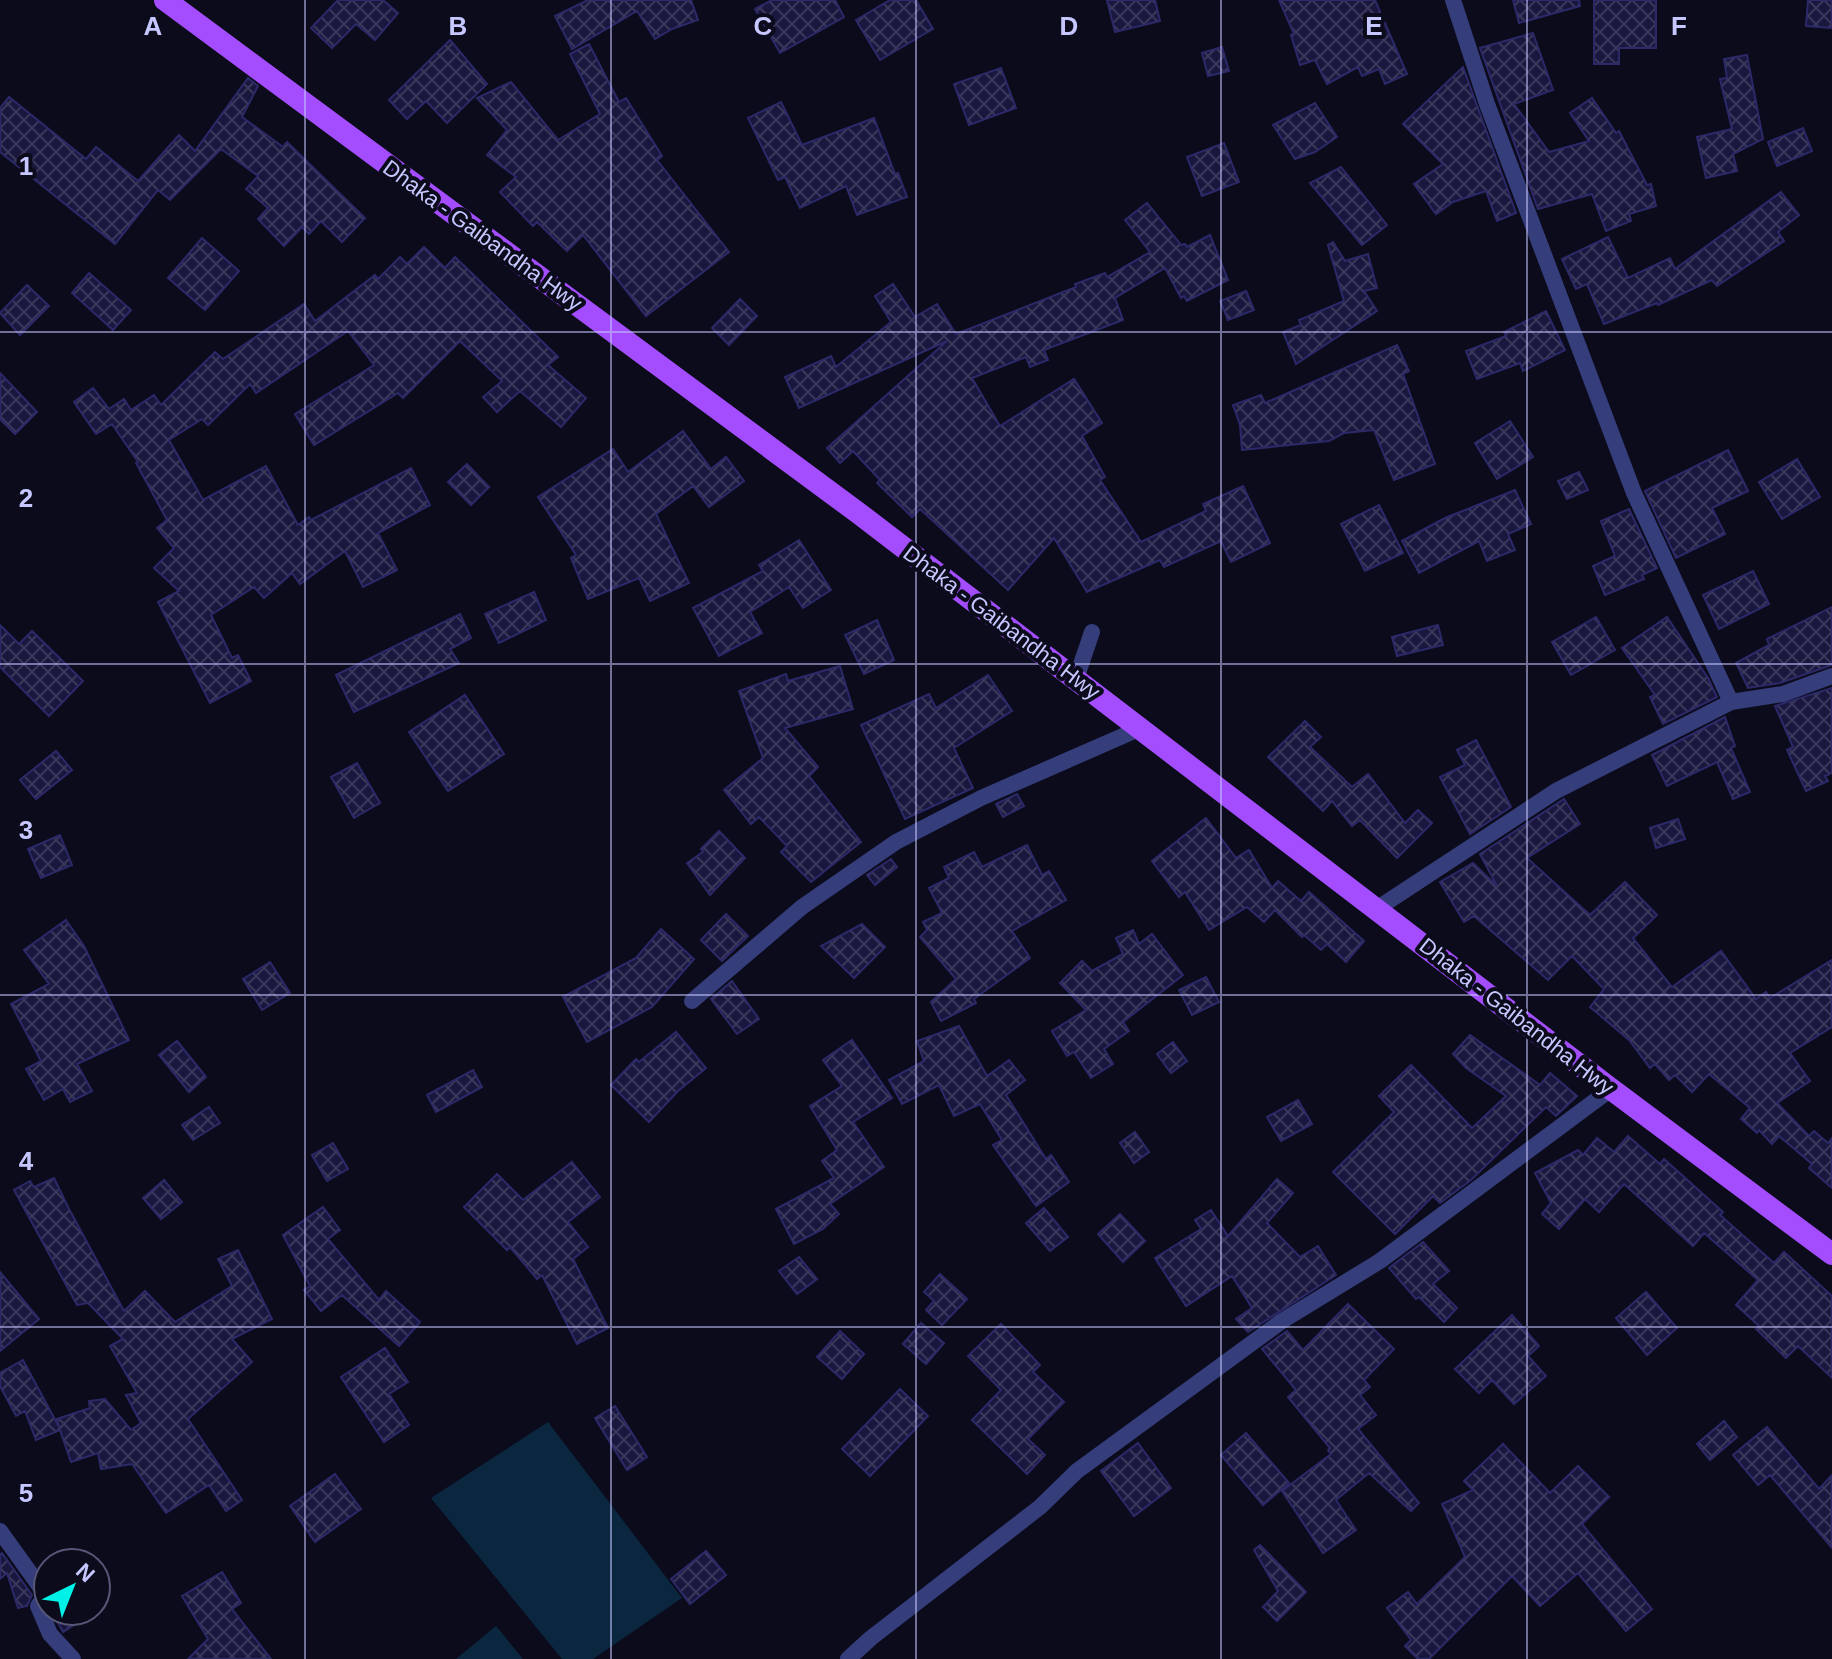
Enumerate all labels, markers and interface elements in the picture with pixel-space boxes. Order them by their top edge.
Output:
text: A [144,11,163,41]
text: B [449,11,467,41]
text: C [754,11,773,41]
text: D [1060,11,1078,41]
text: E [1365,11,1383,41]
text: F [1671,11,1687,41]
text: 1 [19,151,33,181]
street label: Dhaka - Gaibandha Hwy [378,155,587,316]
text: 2 [19,483,33,513]
street label: Dhaka - Gaibandha Hwy [898,540,1105,705]
text: 3 [19,815,33,845]
street label: Dhaka - Gaibandha Hwy [1415,933,1619,1100]
text: 4 [19,1146,34,1176]
text: 5 [19,1478,33,1508]
north arrow [32,1547,112,1627]
text: N [71,1558,100,1587]

